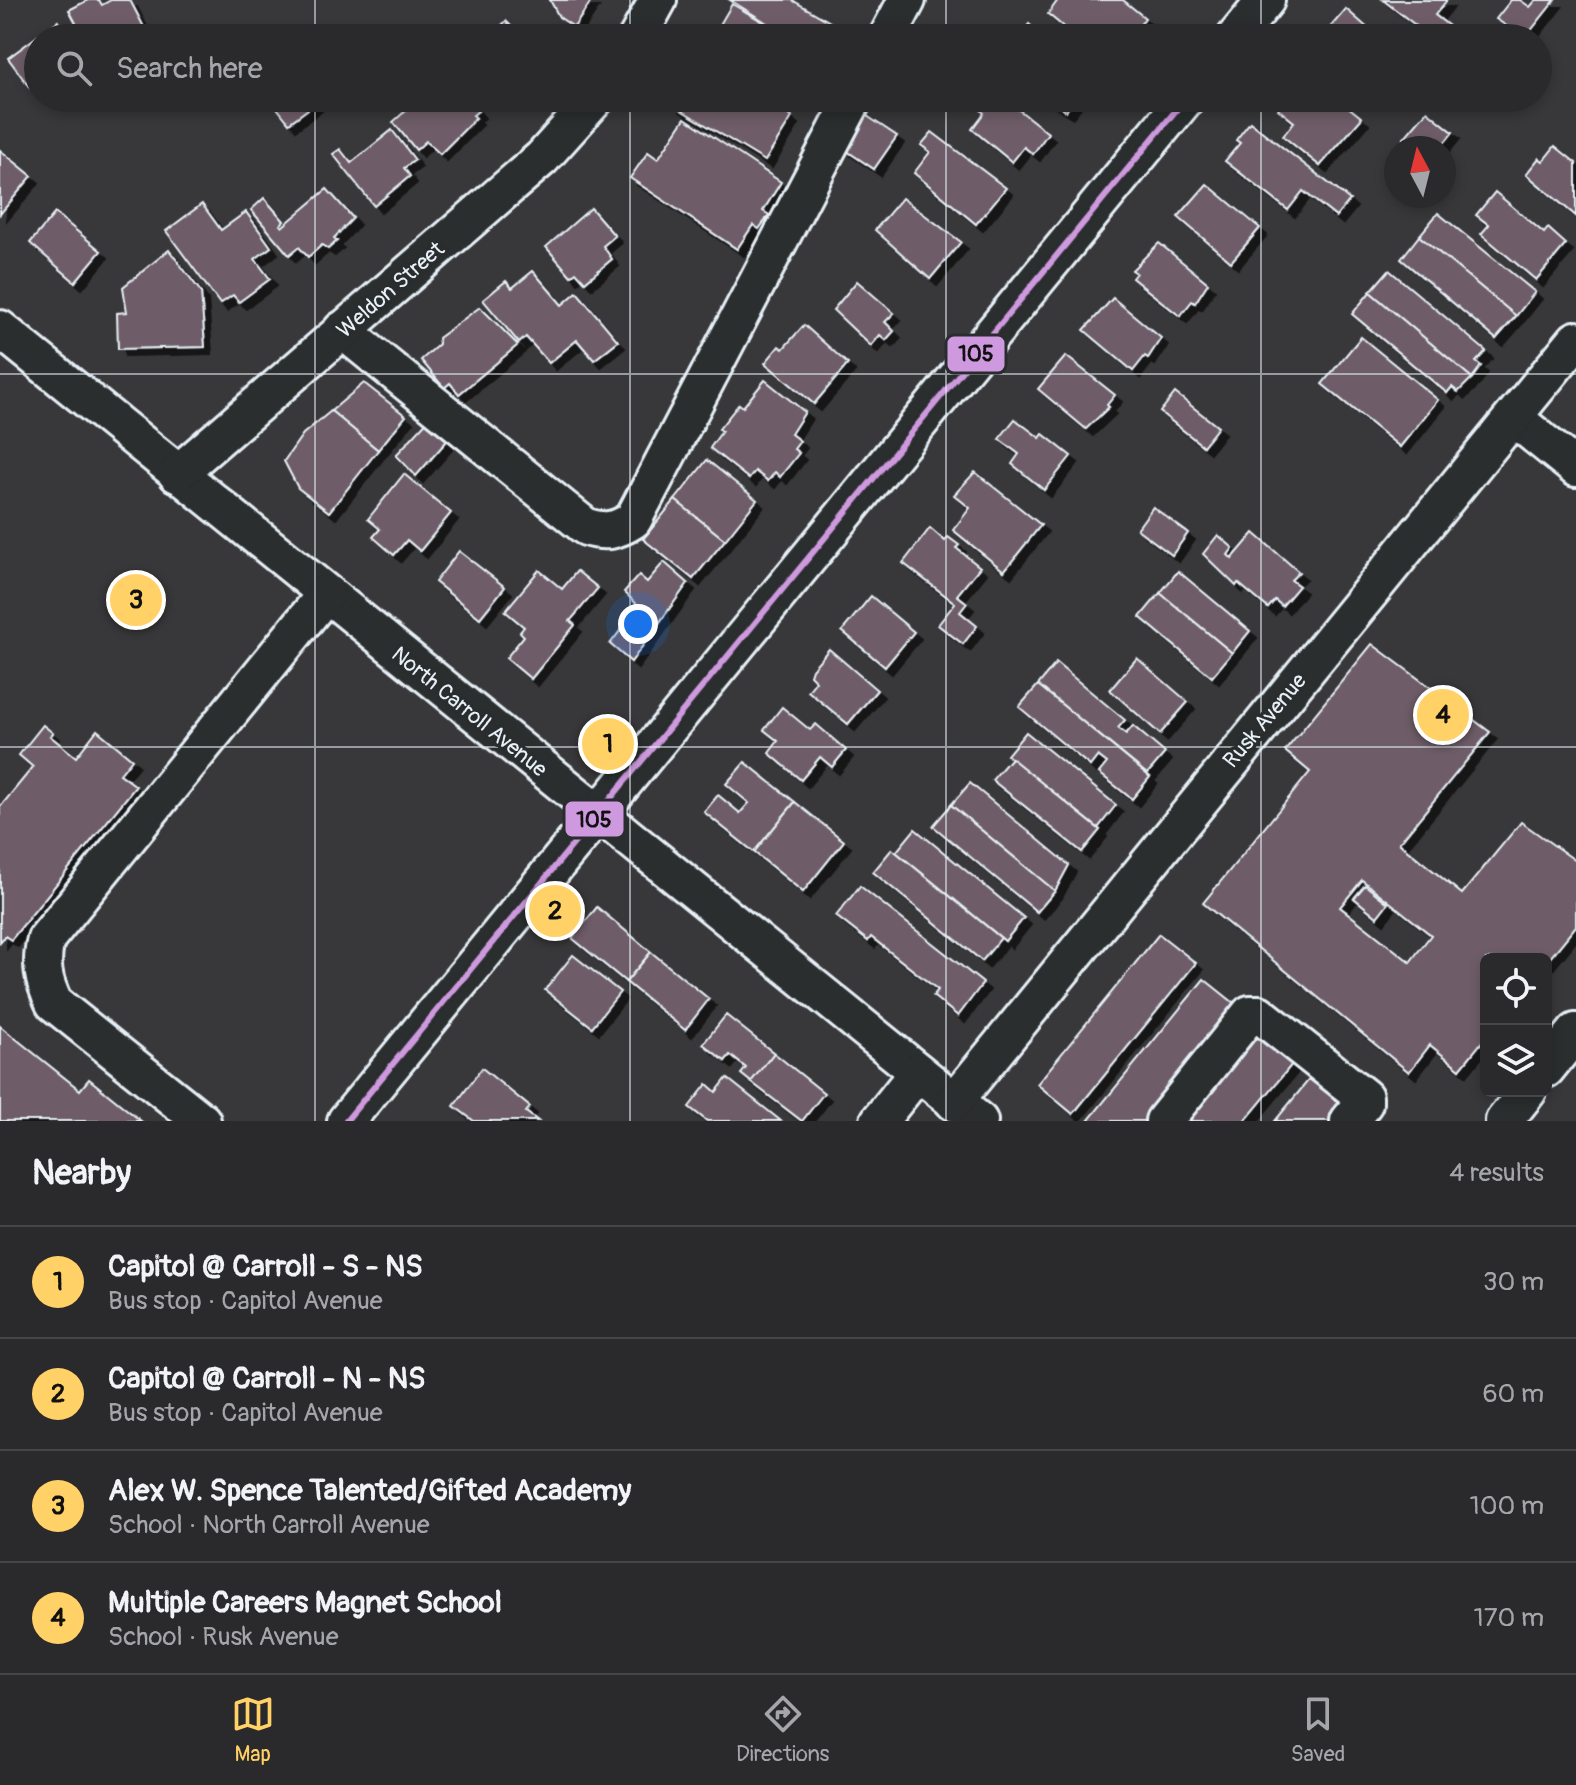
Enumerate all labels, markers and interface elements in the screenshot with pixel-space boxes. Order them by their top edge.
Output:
search box [24,24,1552,112]
icon: search [52,46,96,90]
text: Search here [116,50,263,87]
north arrow [1384,136,1456,208]
street label: Weldon Street [331,235,450,344]
line badge: 105 [946,335,1006,373]
text: 105 [958,340,994,368]
pin: 3 [110,570,162,630]
your location [618,604,658,644]
street label: North Carroll Avenue [386,640,553,783]
street label: Rusk Avenue [1217,667,1313,774]
pin: 4 [1417,685,1469,745]
pin: 1 [582,714,634,774]
line badge: 105 [564,800,625,838]
text: 105 [576,806,612,834]
pin: 2 [529,881,581,941]
map controls [1480,953,1552,1097]
button: locate [1480,953,1552,1025]
button: layers [1480,1025,1552,1097]
text: Nearby [32,1152,131,1195]
text: 4 results [1449,1157,1544,1189]
text: Capitol @ Carroll - S - NS [108,1248,423,1285]
text: 1 [53,1266,63,1298]
text: 30 m [1483,1266,1544,1298]
text: Bus stop · Capitol Avenue [108,1285,383,1317]
text: Capitol @ Carroll - N - NS [108,1360,426,1397]
text: 2 [51,1378,65,1410]
text: 60 m [1482,1378,1544,1410]
text: Bus stop · Capitol Avenue [108,1397,383,1429]
text: Alex W. Spence Talented/Gifted Academy [108,1472,631,1509]
text: 3 [51,1490,65,1522]
text: 100 m [1470,1490,1544,1522]
text: School · North Carroll Avenue [108,1509,430,1541]
text: Multiple Careers Magnet School [108,1584,502,1621]
text: 4 [50,1602,66,1634]
text: 170 m [1474,1602,1544,1634]
text: School · Rusk Avenue [108,1621,339,1653]
tab: Map [231,1692,275,1768]
tab: Directions [736,1692,829,1768]
tab: Saved [1291,1692,1345,1768]

